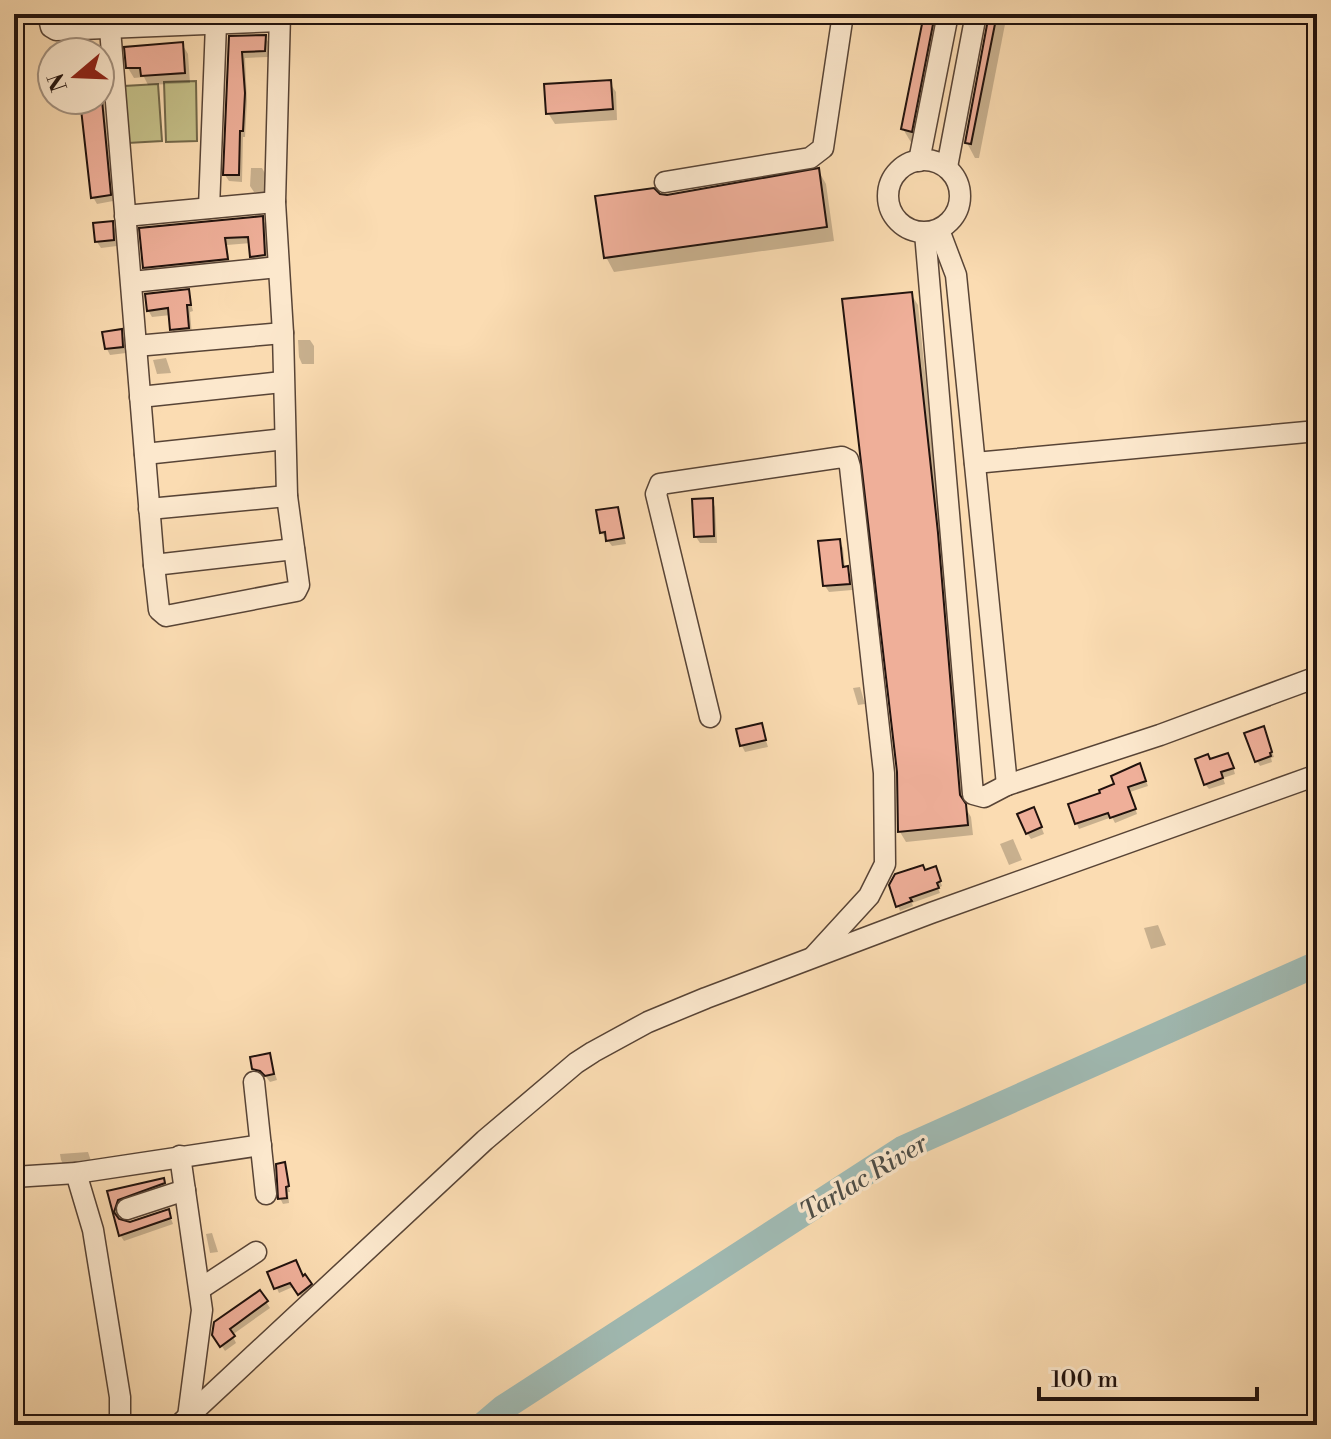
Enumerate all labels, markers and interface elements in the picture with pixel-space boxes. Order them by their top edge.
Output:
north arrow [36,36,116,116]
text: N [43,69,74,95]
water label: Tarlac River [794,1127,934,1229]
scale bar [1039,1351,1257,1401]
text: 100 m [1051,1365,1118,1395]

